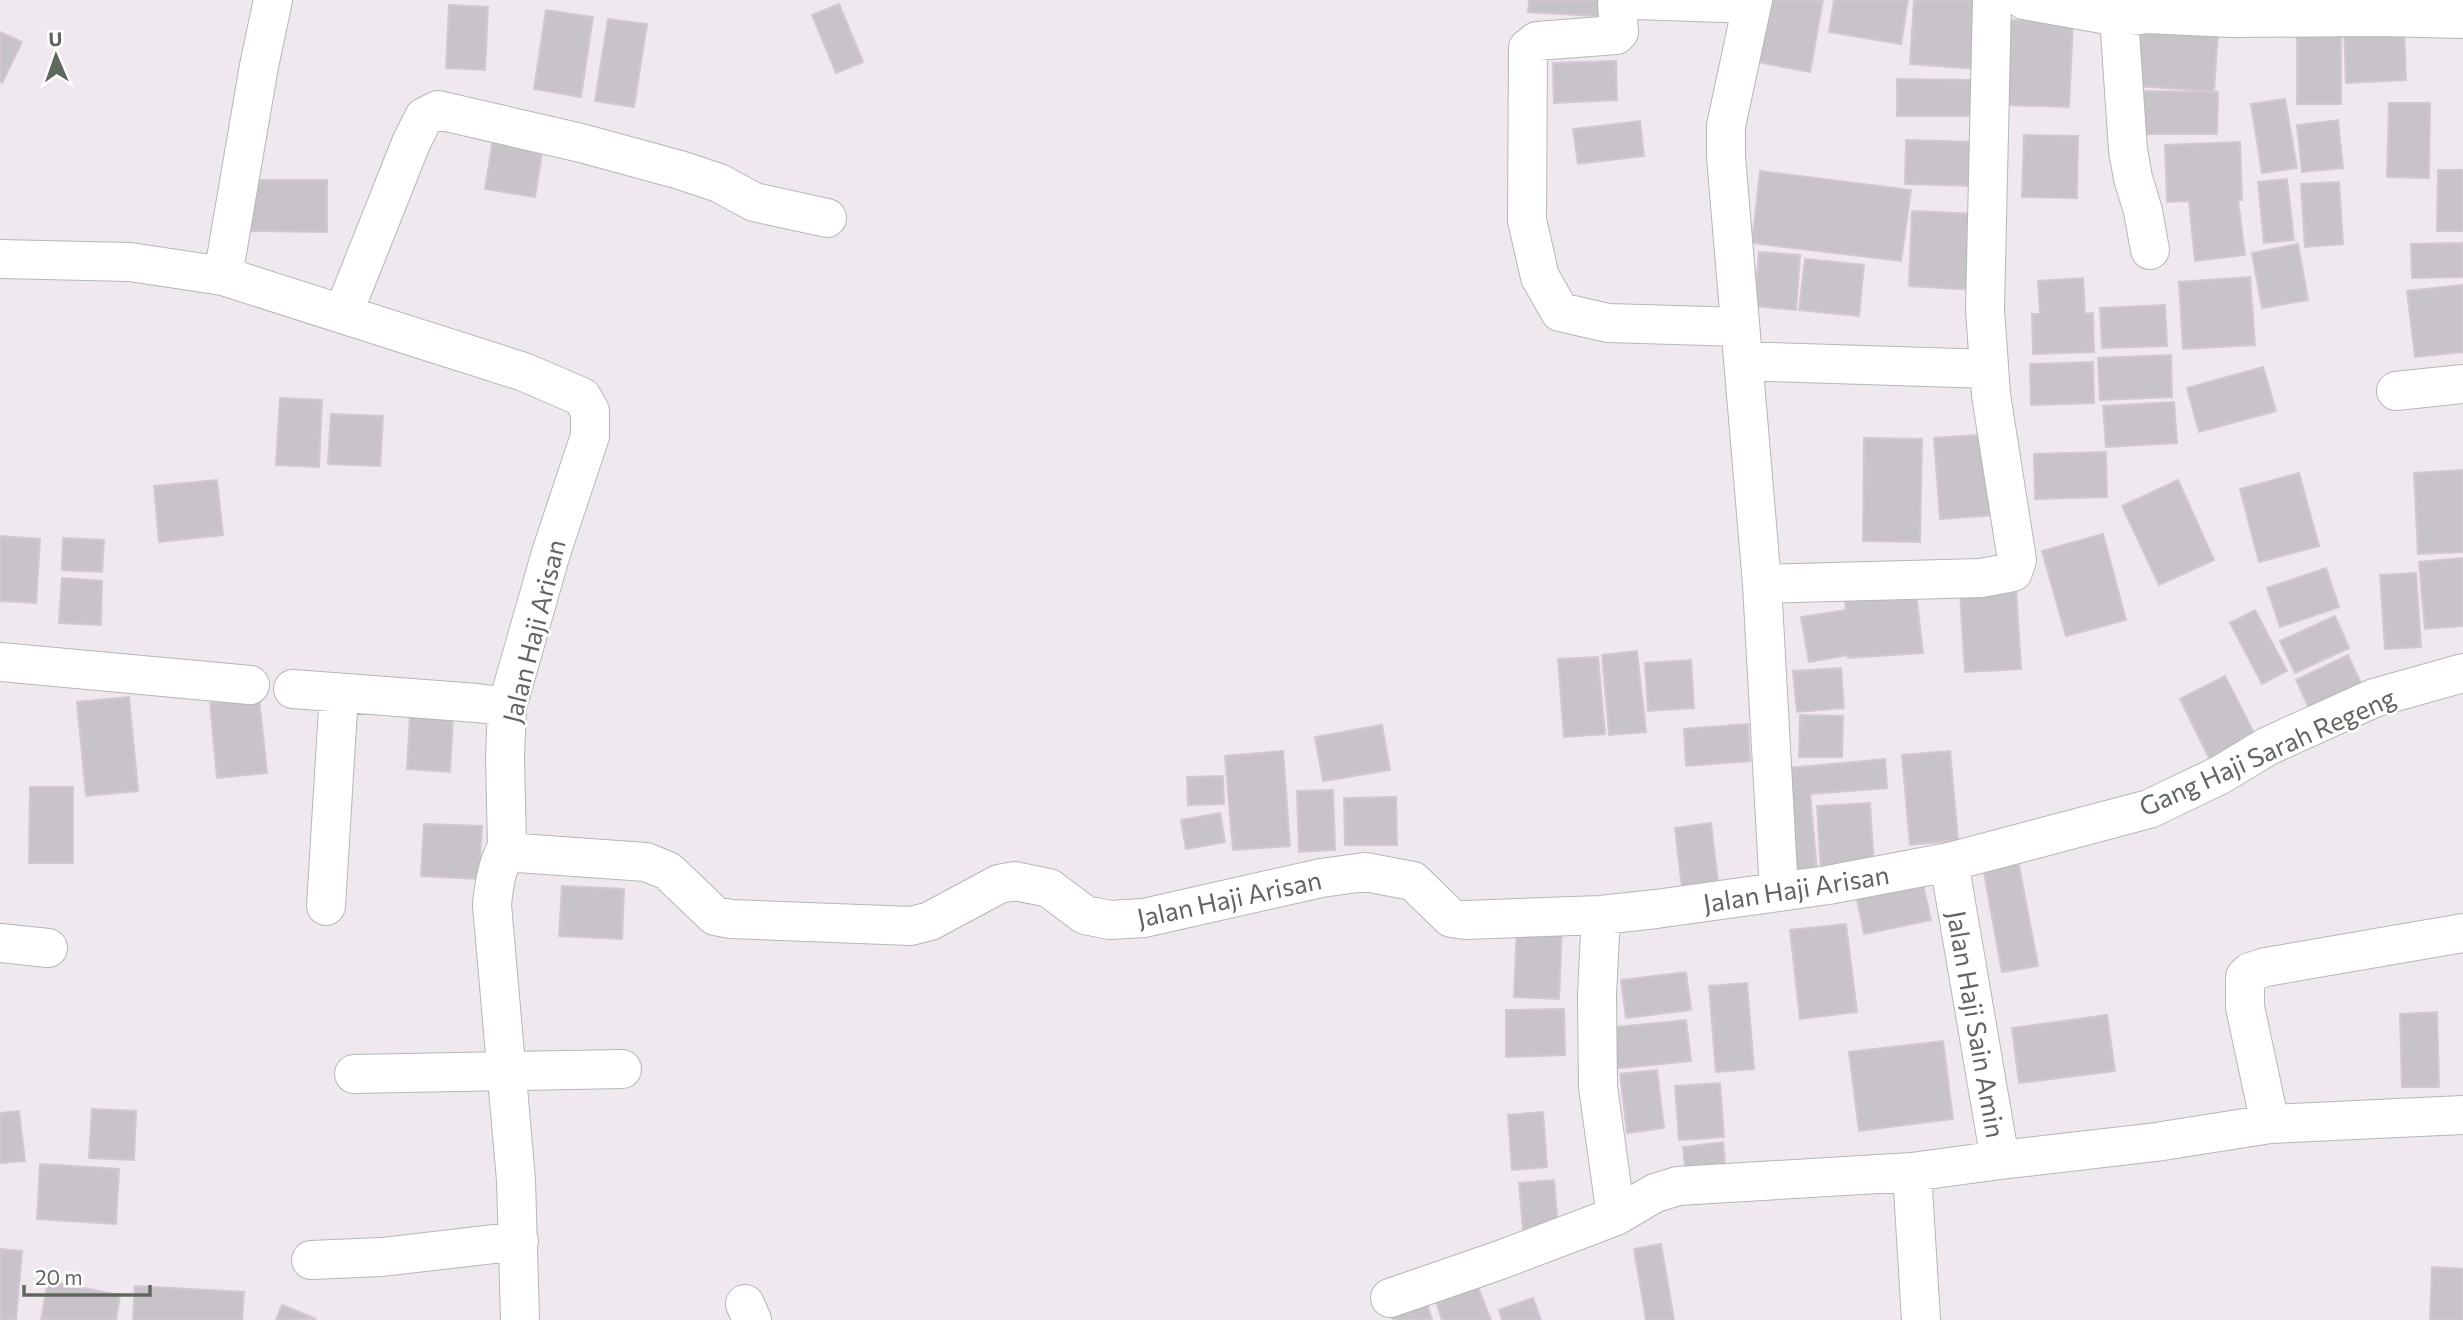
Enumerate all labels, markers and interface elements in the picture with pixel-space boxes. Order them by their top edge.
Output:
north arrow [21,21,91,91]
text: U [48,27,63,50]
street label: Jalan Haji Arisan [495,536,571,726]
street label: Gang Haji Sarah Regeng [2134,680,2400,822]
street label: Jalan Haji Arisan [1701,858,1891,918]
street label: Jalan Haji Arisan [1134,863,1324,933]
street label: Jalan Haji Sain Amin [1942,908,2012,1140]
scale bar [24,1254,150,1298]
text: 20 m [35,1264,83,1289]

